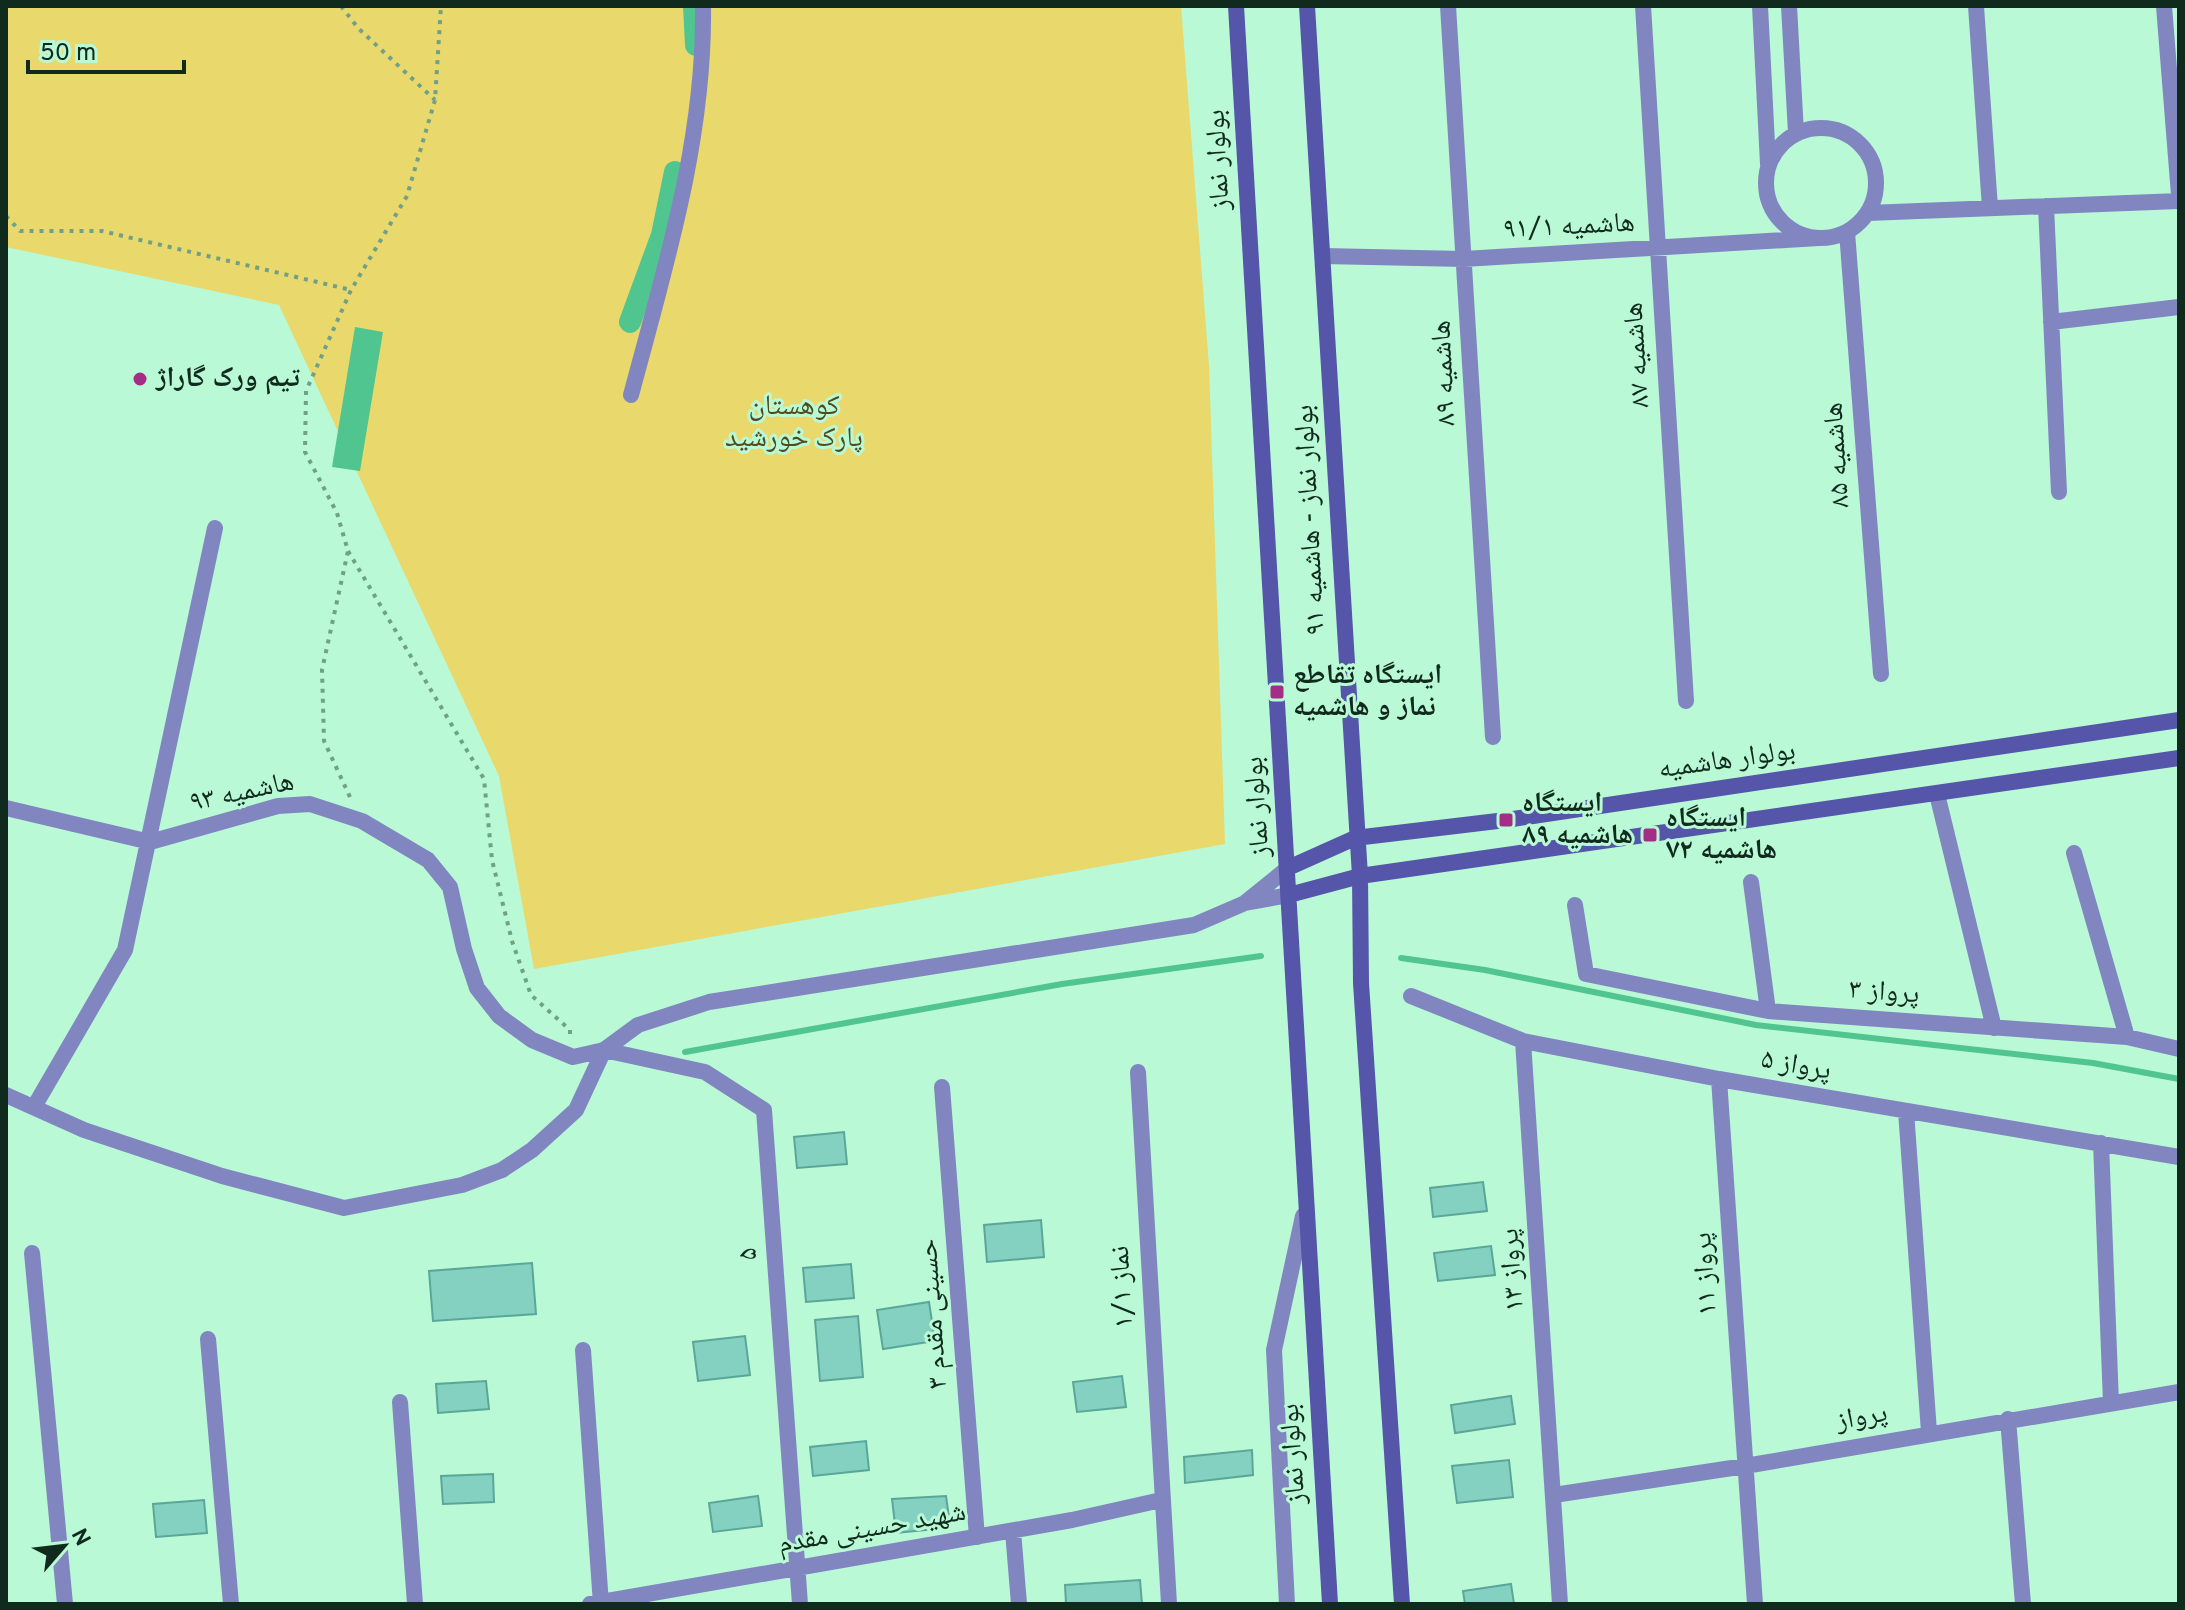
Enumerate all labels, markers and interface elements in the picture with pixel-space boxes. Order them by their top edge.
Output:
scale bar [28,24,184,74]
text: 50 m [40,39,96,69]
street label: بولوار نماز [1198,109,1240,212]
street label: هاشمیه ۹۱/۱ [1502,206,1636,248]
street label: هاشمیه ۸۷ [1616,301,1660,409]
street label: هاشمیه ۸۹ [1424,319,1466,427]
place label: تیم ورک گاراژ [155,361,300,397]
marker: تیم ورک گاراژ [131,370,149,388]
park label: کوهستان پارک خورشید [725,389,863,457]
street label: هاشمیه ۸۵ [1816,401,1860,509]
street label: بولوار نماز - هاشمیه ۹۱ [1287,404,1335,636]
place label: ایستگاه تقاطع نماز و هاشمیه [1293,658,1442,726]
marker: ایستگاه تقاطع نماز و هاشمیه [1268,683,1286,701]
street label: بولوار هاشمیه [1656,734,1798,788]
street label: بولوار نماز [1237,755,1280,860]
street label: هاشمیه ۹۳ [187,764,297,822]
place label: ایستگاه هاشمیه ۸۹ [1522,786,1633,854]
place label: ایستگاه هاشمیه ۷۲ [1666,801,1777,869]
marker: ایستگاه هاشمیه ۸۹ [1497,811,1515,829]
marker: ایستگاه هاشمیه ۷۲ [1641,826,1659,844]
street label: پرواز ۳ [1848,973,1920,1013]
street label: پرواز ۵ [1758,1042,1834,1090]
street label: پرواز ۱۳ [1492,1227,1534,1313]
street label: پرواز ۱۱ [1685,1231,1727,1317]
street label: حسینی مقدم ۳ [911,1238,957,1390]
street label: نماز ۱/۱ [1103,1245,1143,1329]
street label: ۵ [731,1246,767,1262]
street label: پرواز [1833,1396,1890,1440]
street label: بولوار نماز [1273,1402,1316,1507]
street label: شهید حسینی مقدم [775,1495,969,1563]
north arrow [24,1506,104,1586]
text: N [64,1524,95,1551]

